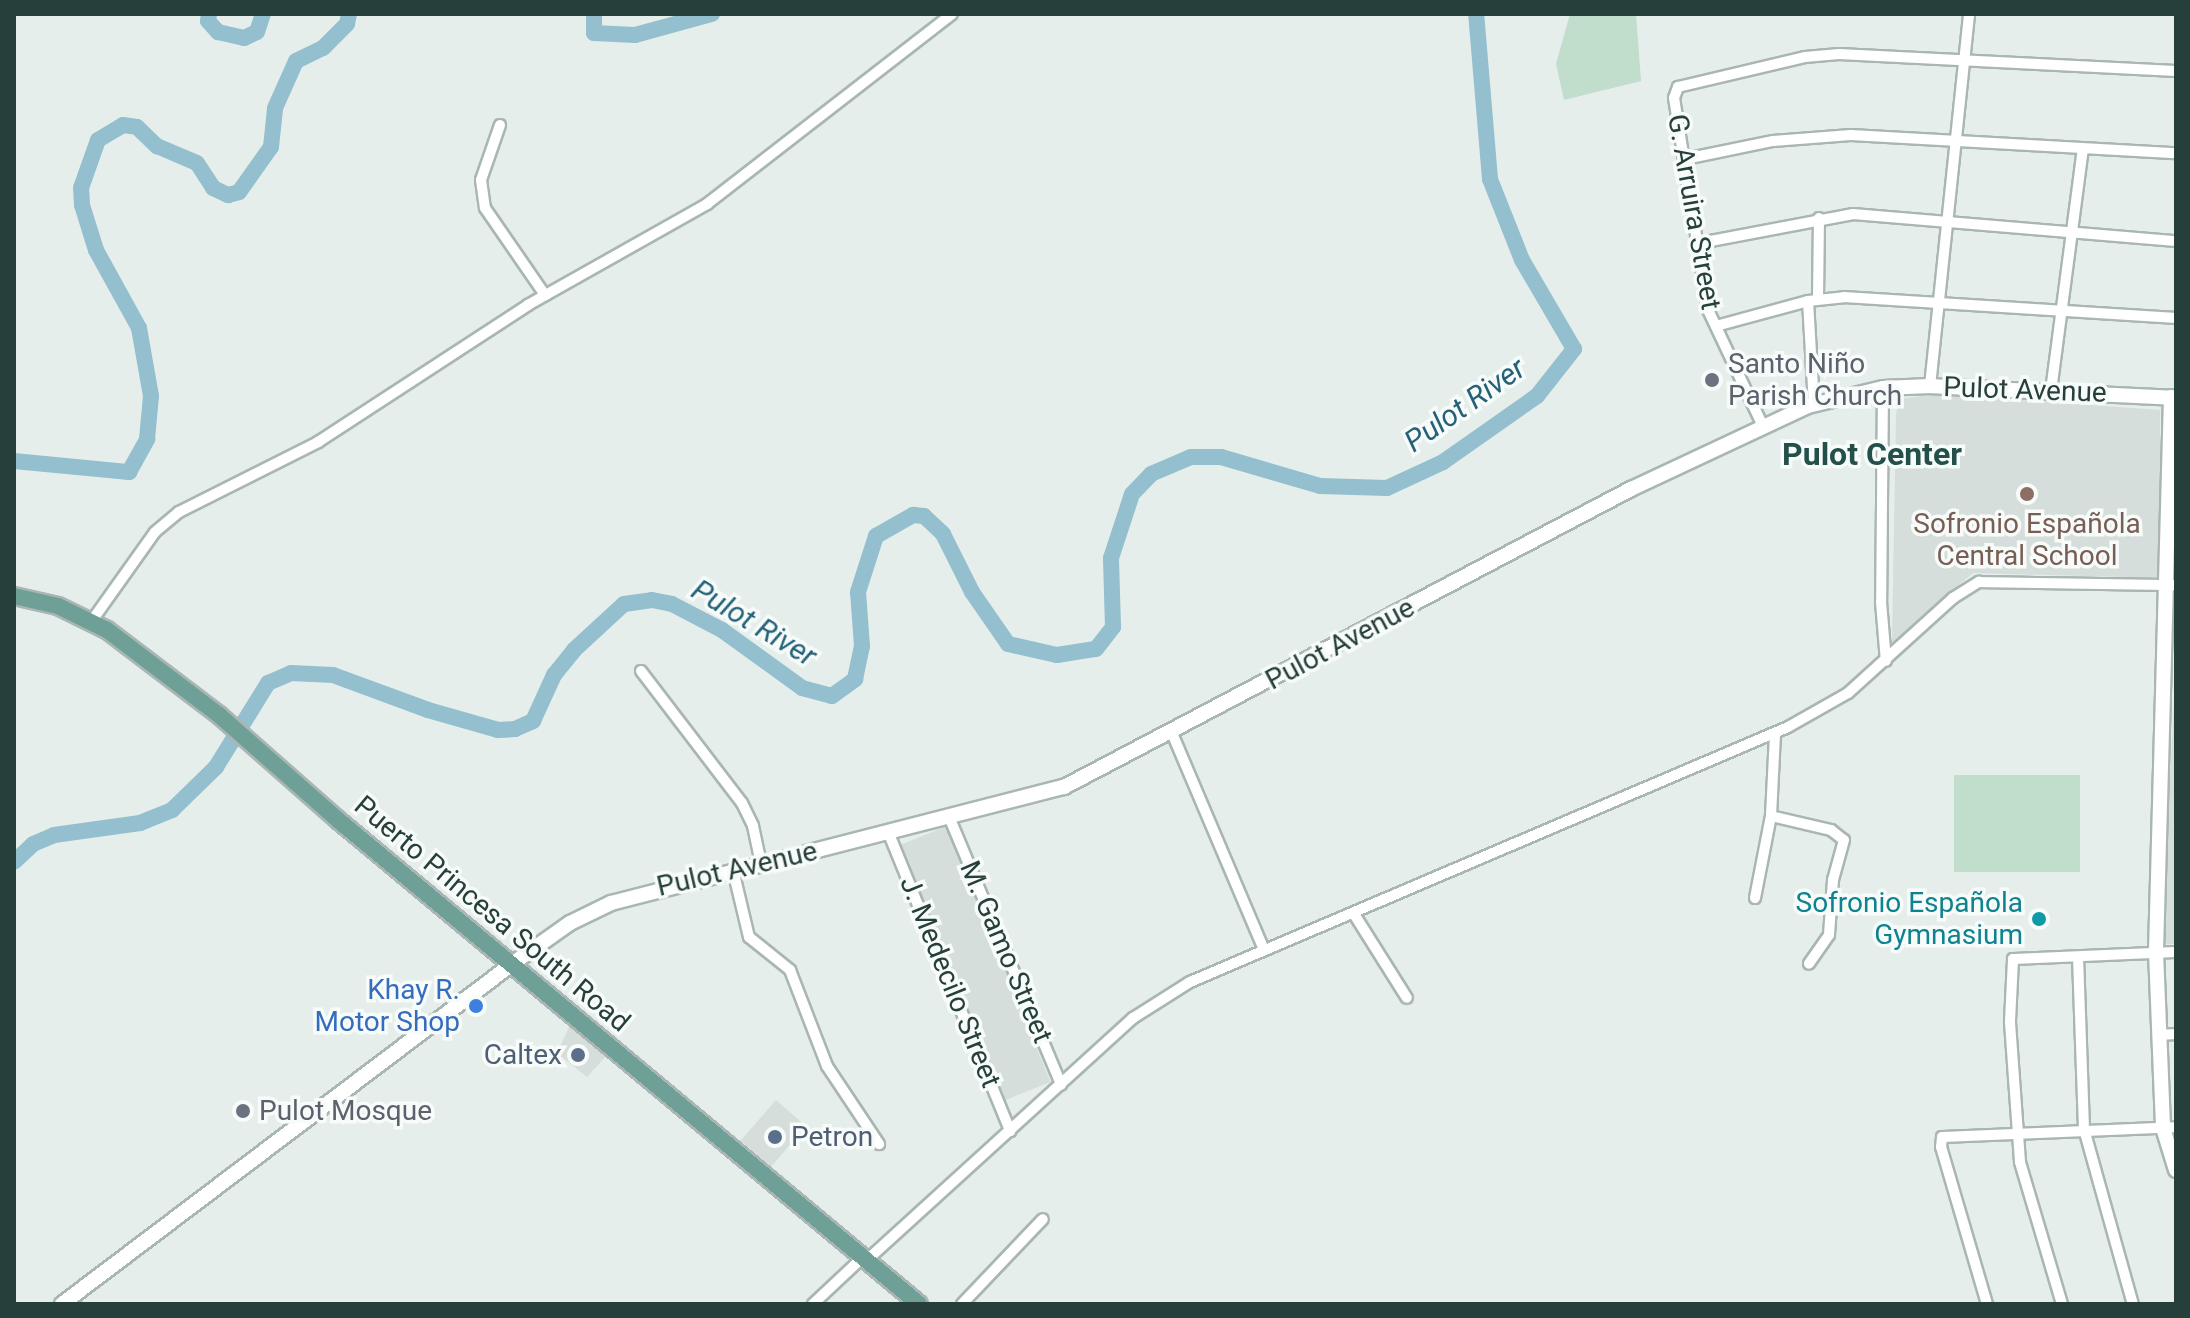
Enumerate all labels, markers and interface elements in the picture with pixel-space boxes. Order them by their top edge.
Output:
street label: G. Arruira Street [1660,112,1728,312]
place label: Santo Niño Parish Church [1728,347,1902,413]
water label: Pulot River [1398,350,1532,460]
street label: Pulot Avenue [1943,370,2107,410]
marker: Santo Niño Parish Church [1703,371,1721,389]
district label: Pulot Center [1782,435,1962,473]
marker: Sofronio Española Central School [2018,485,2036,503]
place label: Sofronio Española Central School [1913,507,2141,573]
water label: Pulot River [685,572,823,674]
street label: Pulot Avenue [1260,591,1420,697]
street label: Puerto Princesa South Road [347,789,637,1039]
street label: Pulot Avenue [654,834,820,904]
street label: M. Gamo Street [953,856,1059,1048]
street label: J. Medecilo Street [892,872,1008,1092]
place label: Sofronio Española Gymnasium [1796,886,2023,952]
marker: Sofronio Española Gymnasium [2030,910,2048,928]
place label: Khay R. Motor Shop [315,973,460,1039]
marker: Khay R. Motor Shop [467,997,485,1015]
place label: Caltex [484,1038,562,1072]
marker: Caltex [569,1046,587,1064]
place label: Pulot Mosque [259,1094,432,1128]
marker: Pulot Mosque [234,1102,252,1120]
place label: Petron [791,1120,873,1154]
marker: Petron [766,1128,784,1146]

